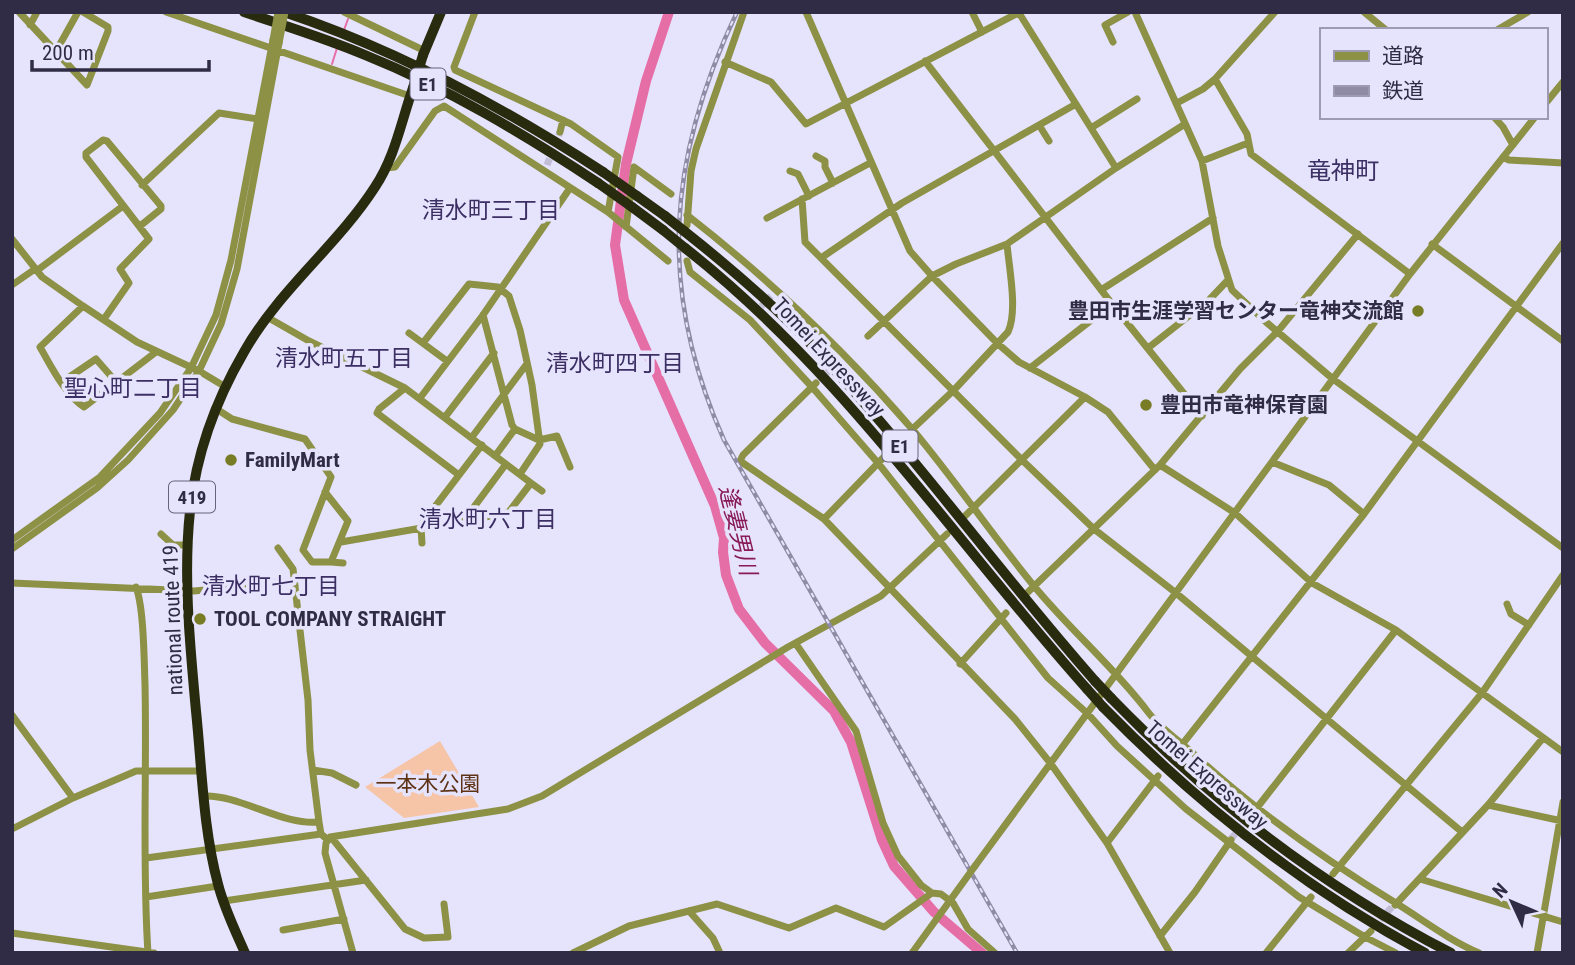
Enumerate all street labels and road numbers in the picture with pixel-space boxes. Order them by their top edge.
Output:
road number: E1 [410,68,446,100]
street label: Tomei Expressway [768,293,890,421]
road number: E1 [883,430,918,462]
road number: 419 [169,482,215,512]
street label: national route 419 [158,544,188,696]
street label: Tomei Expressway [1141,716,1273,834]

